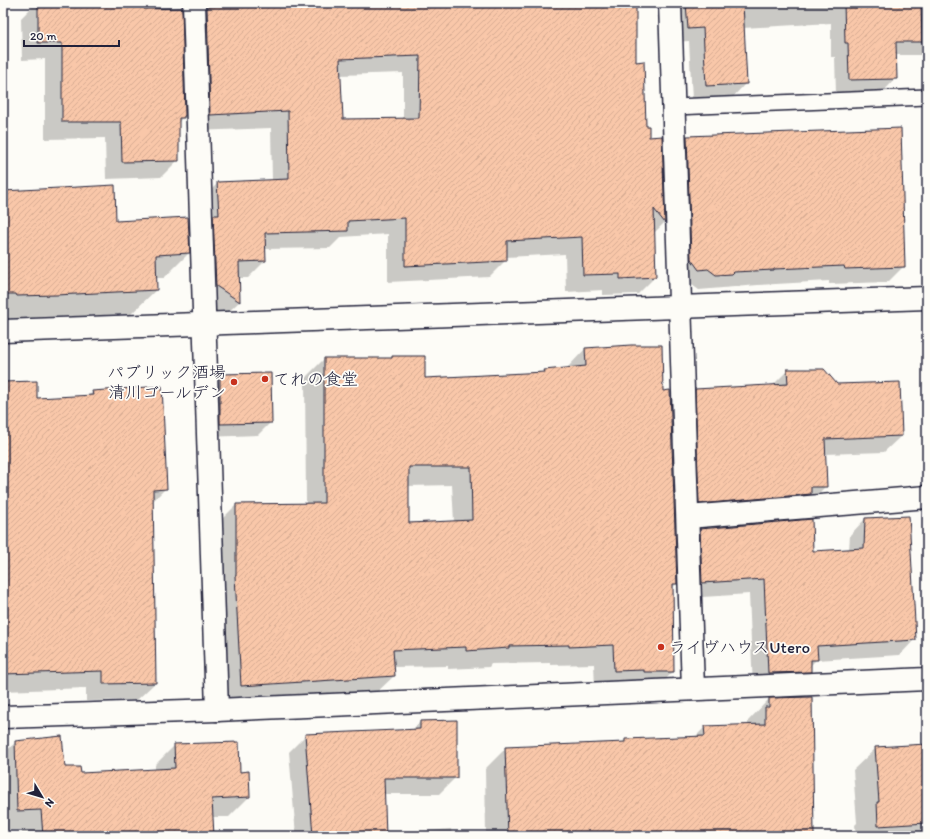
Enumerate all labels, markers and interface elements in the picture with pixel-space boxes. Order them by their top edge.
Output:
scale bar [24,22,119,48]
text: 20 m [30,29,57,43]
place label: パブリック酒場 清川ゴールデン [107,362,226,402]
place label: てれの食堂 [273,369,358,389]
marker: てれの食堂 [260,374,270,384]
marker: パブリック酒場 清川ゴールデン [229,377,239,387]
place label: ライヴハウスUtero [669,637,810,657]
marker: ライヴハウスUtero [656,642,666,652]
north arrow [22,777,62,817]
text: N [42,796,57,810]

